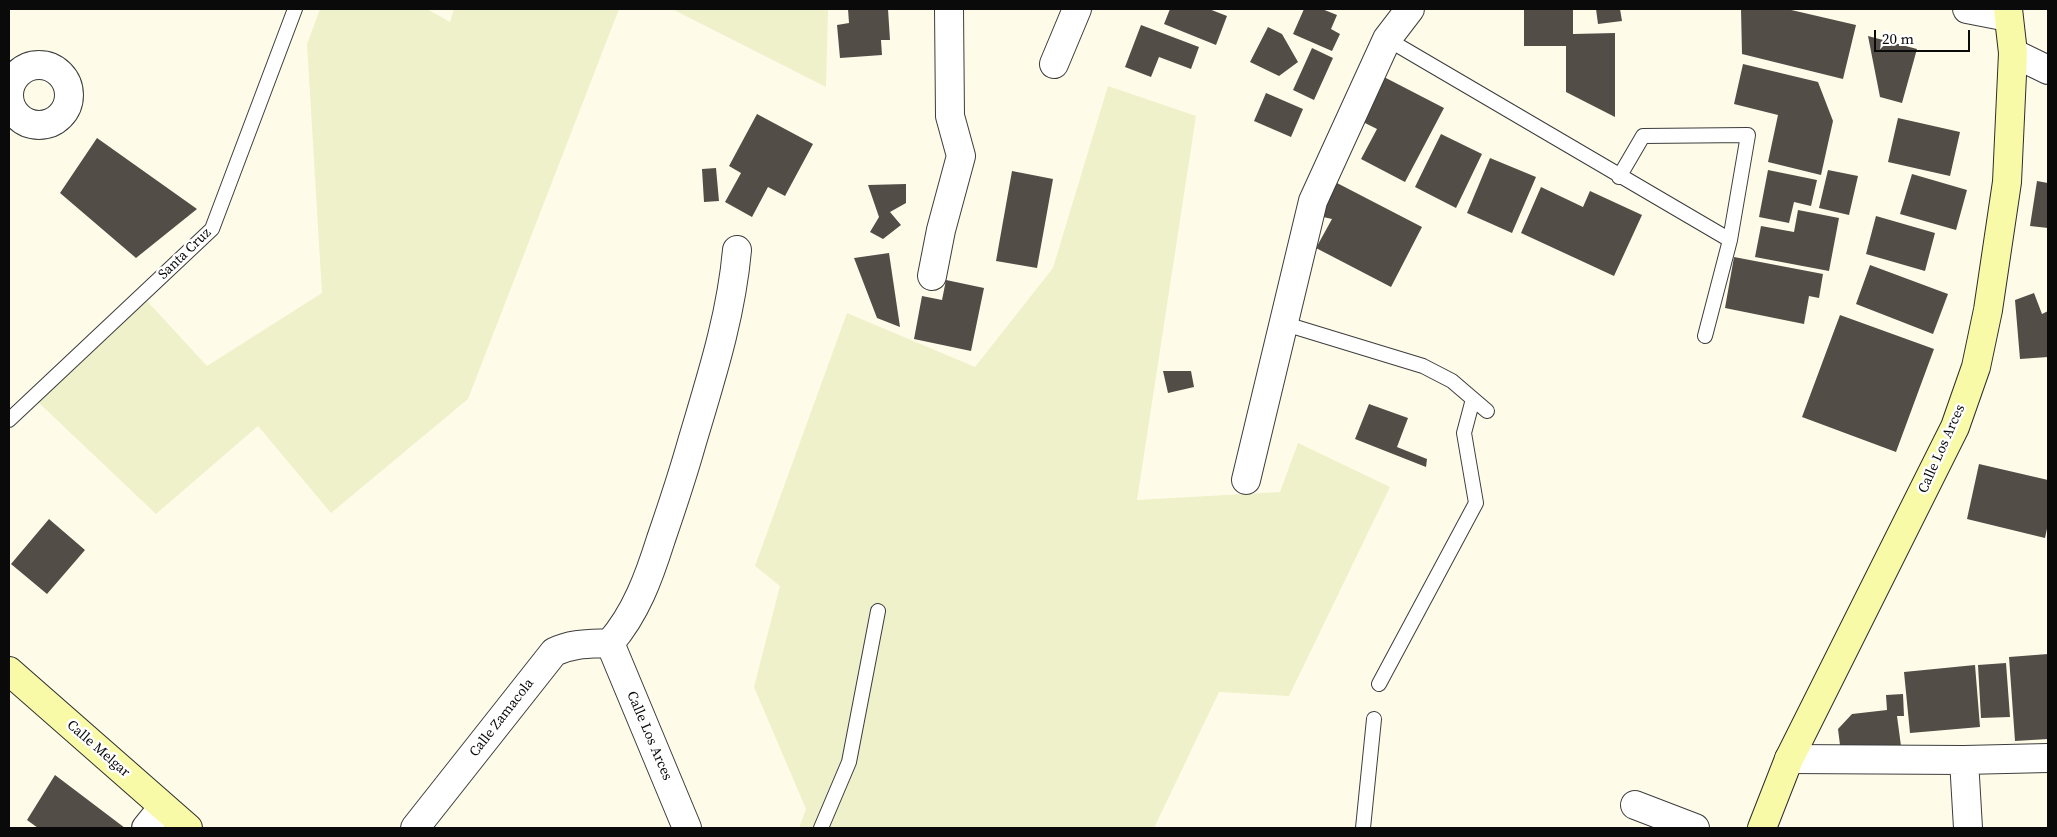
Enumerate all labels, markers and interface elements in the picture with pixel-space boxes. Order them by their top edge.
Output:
scale bar [1877,20,1973,52]
text: 20 m [1882,28,1914,49]
street label: Santa Cruz [155,225,215,283]
street label: Calle Los Arces [1915,402,1969,496]
street label: Calle Zamacola [466,675,538,761]
street label: Calle Los Arces [623,689,675,783]
street label: Calle Melgar [63,717,133,781]

